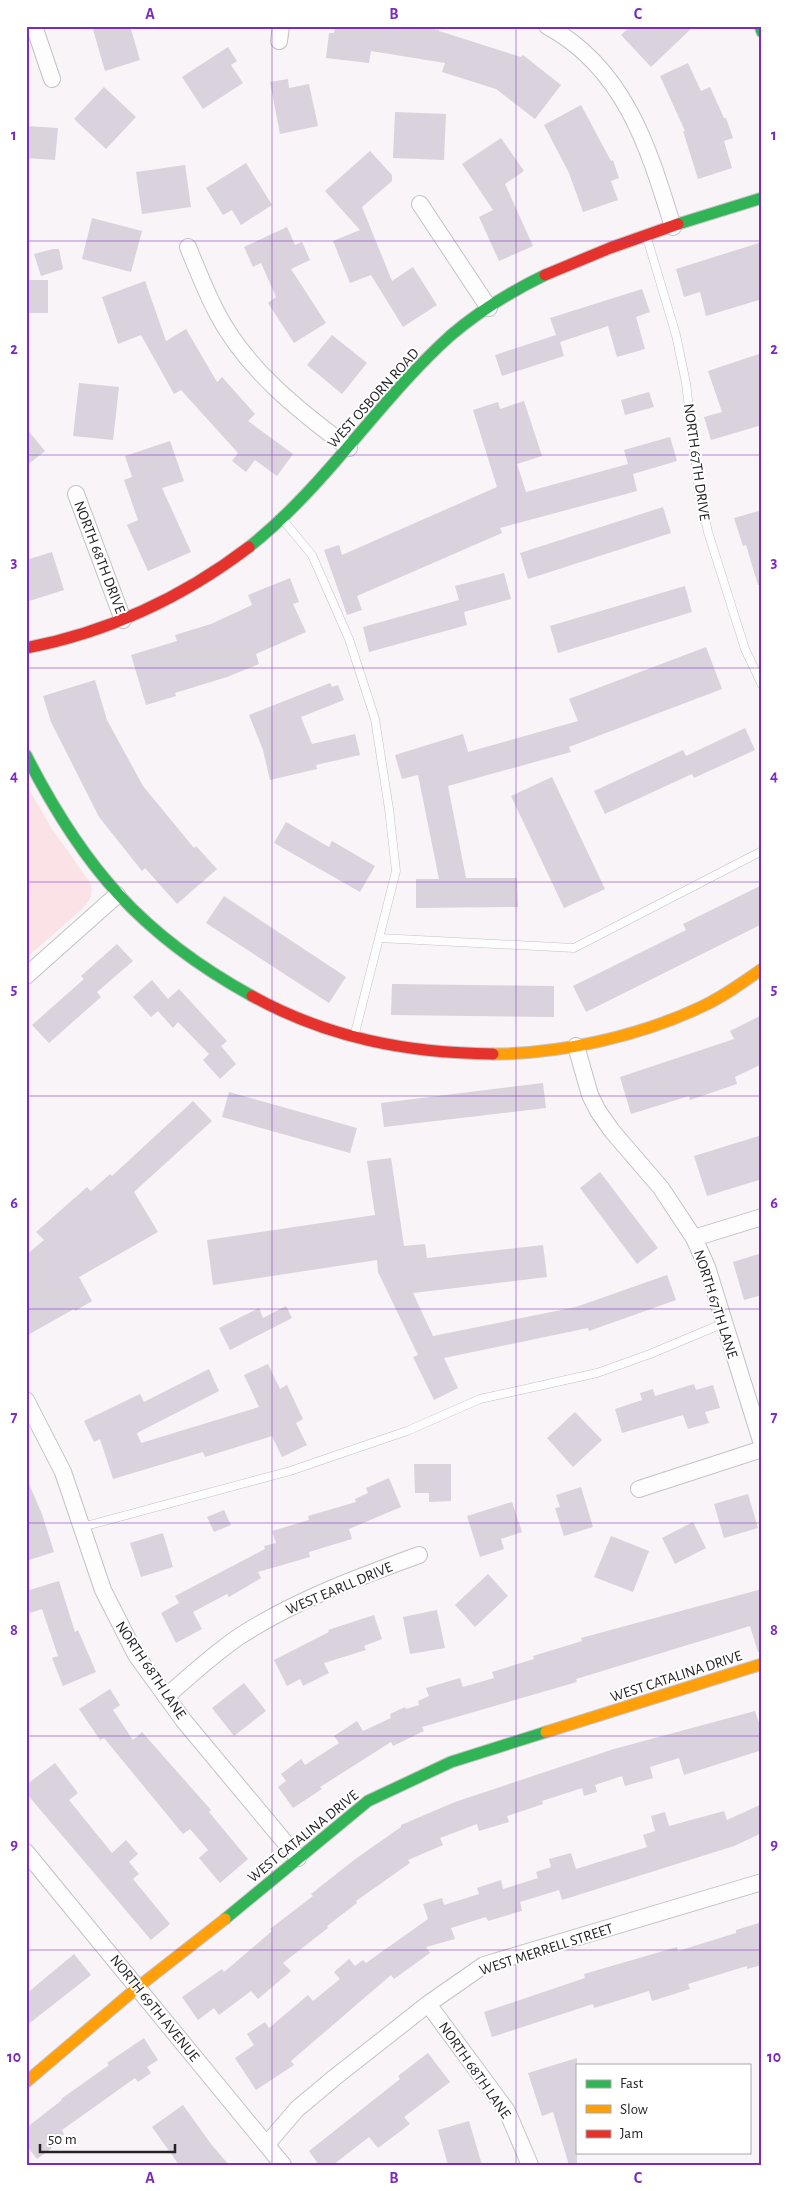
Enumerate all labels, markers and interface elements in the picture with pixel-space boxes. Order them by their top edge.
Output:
text: A [145,6,155,22]
text: B [389,6,399,22]
text: C [634,6,643,22]
text: 1 [11,127,17,143]
text: 1 [771,127,777,143]
text: 2 [10,341,18,357]
text: 2 [770,341,778,357]
street label: WEST OSBORN ROAD [325,345,422,451]
street label: NORTH 67TH DRIVE [681,402,712,522]
street label: NORTH 68TH DRIVE [71,499,128,615]
text: 3 [11,554,18,570]
text: 3 [771,554,778,570]
text: 4 [10,768,18,784]
text: 4 [770,768,778,784]
text: 5 [11,981,18,997]
text: 5 [771,981,778,997]
text: 6 [10,1195,18,1211]
text: 6 [770,1195,778,1211]
street label: NORTH 67TH LANE [691,1248,740,1360]
text: 7 [11,1409,18,1425]
text: 7 [771,1409,778,1425]
street label: WEST EARLL DRIVE [284,1559,395,1618]
street label: NORTH 68TH LANE [112,1619,189,1722]
text: 8 [10,1622,18,1638]
text: 8 [770,1622,778,1638]
street label: WEST CATALINA DRIVE [609,1648,744,1705]
street label: WEST CATALINA DRIVE [245,1787,361,1885]
text: 9 [10,1836,18,1852]
text: 9 [770,1836,778,1852]
street label: WEST MERRELL STREET [477,1921,615,1978]
street label: NORTH 69TH AVENUE [107,1952,202,2065]
street label: NORTH 68TH LANE [436,2019,513,2121]
text: 10 [7,2049,21,2065]
text: 10 [767,2049,781,2065]
legend [576,2064,750,2154]
text: Fast [620,2076,644,2091]
text: Slow [620,2102,648,2117]
scale bar [40,2121,175,2153]
text: Jam [620,2126,643,2141]
text: 50 m [48,2132,77,2147]
text: A [145,2170,155,2186]
text: B [389,2170,399,2186]
text: C [634,2170,643,2186]

